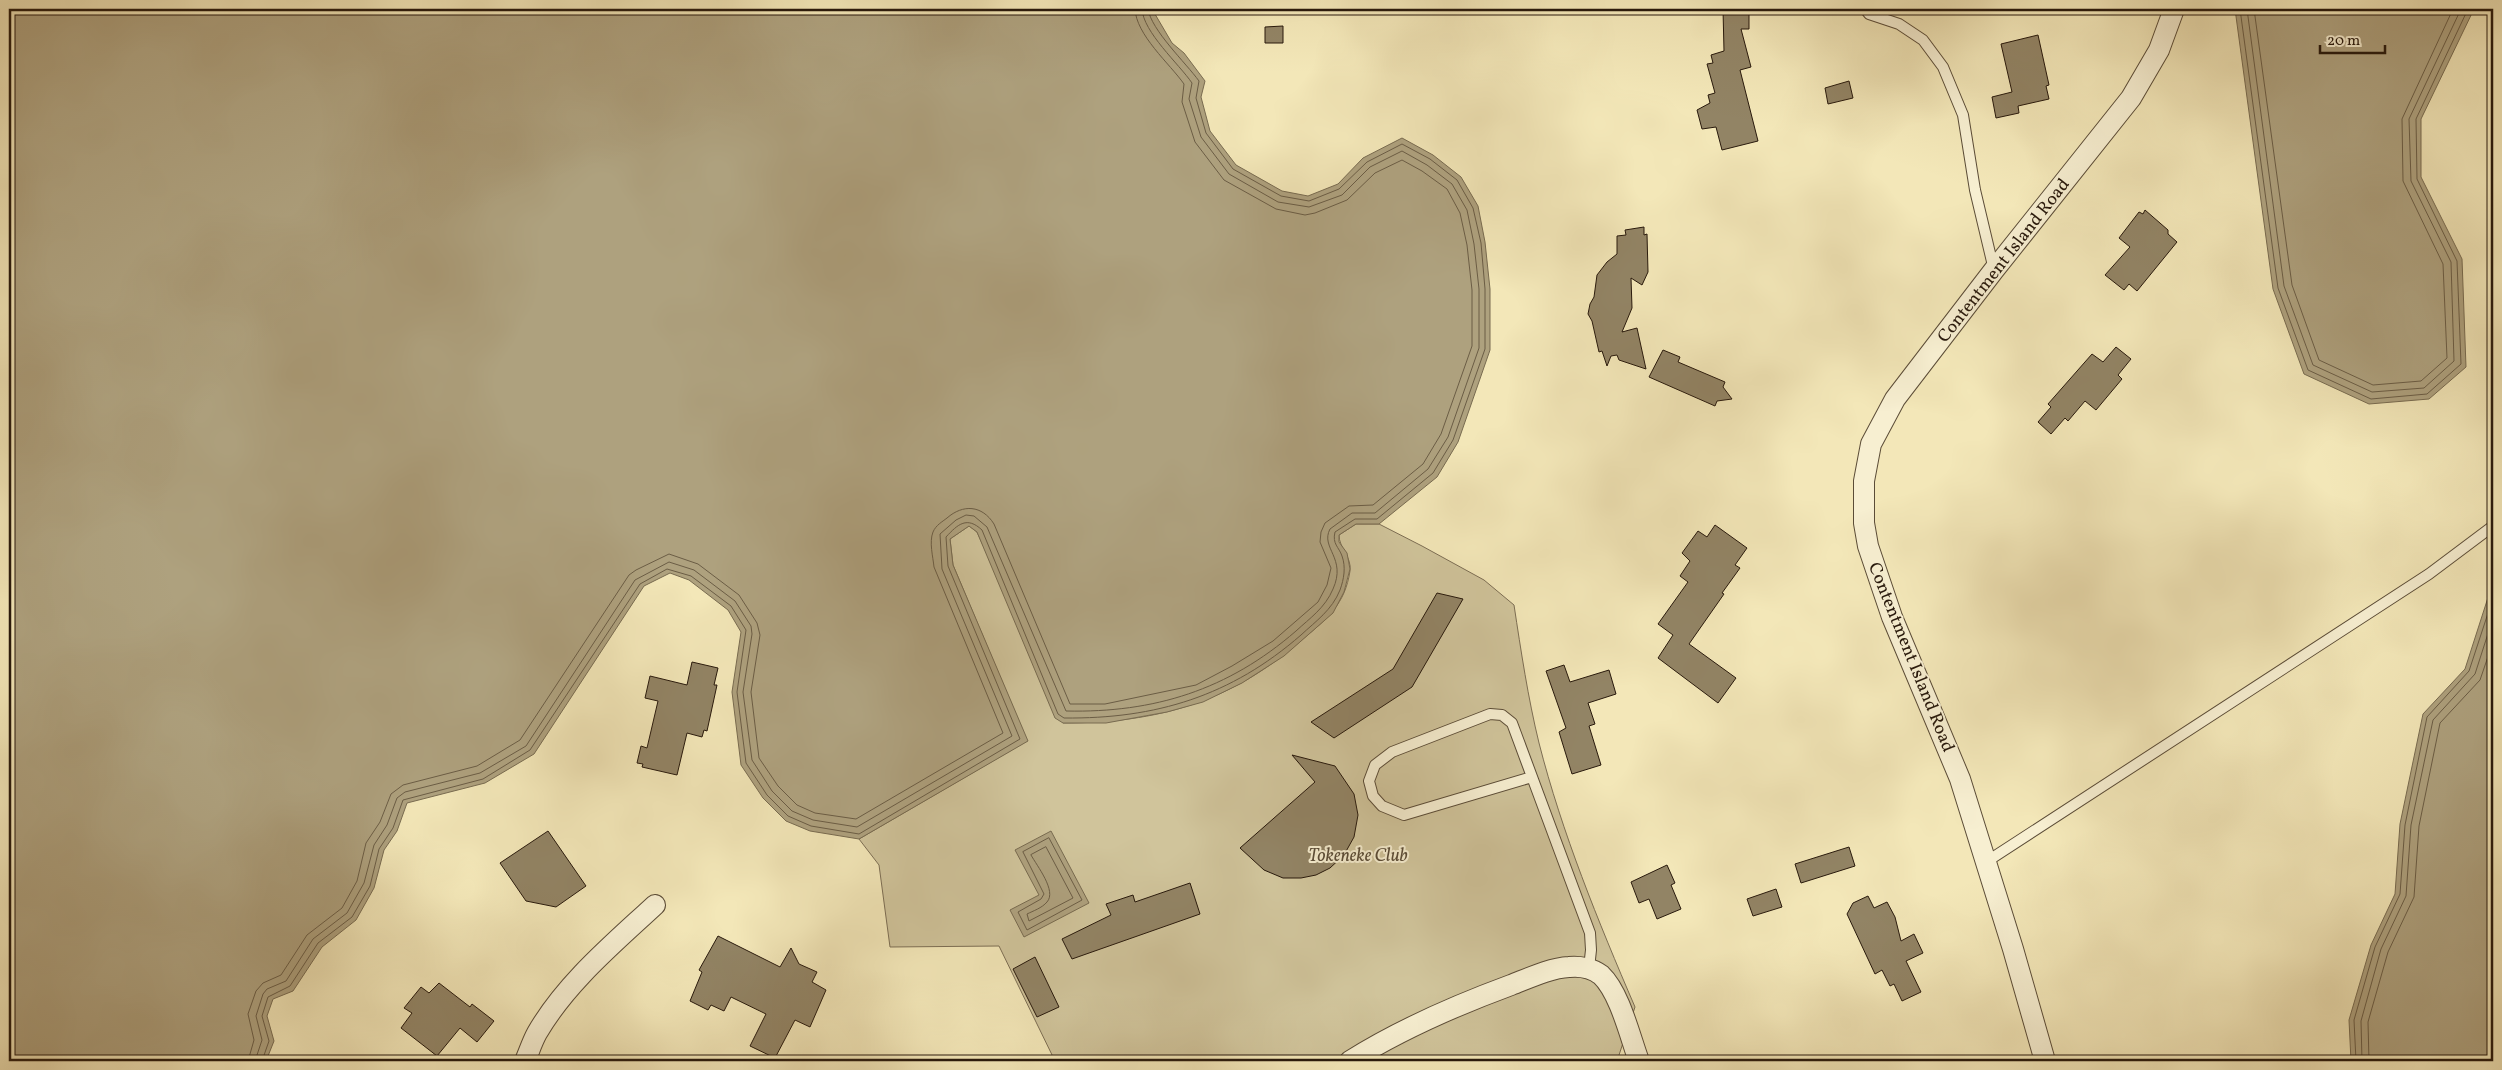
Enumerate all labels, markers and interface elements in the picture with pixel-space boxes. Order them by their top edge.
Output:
scale bar [2320,22,2384,54]
text: 20 m [2327,31,2360,52]
street label: Contentment Island Road [1932,173,2076,348]
street label: Contentment Island Road [1861,559,1960,756]
park label: Tokeneke Club [1308,844,1408,869]

